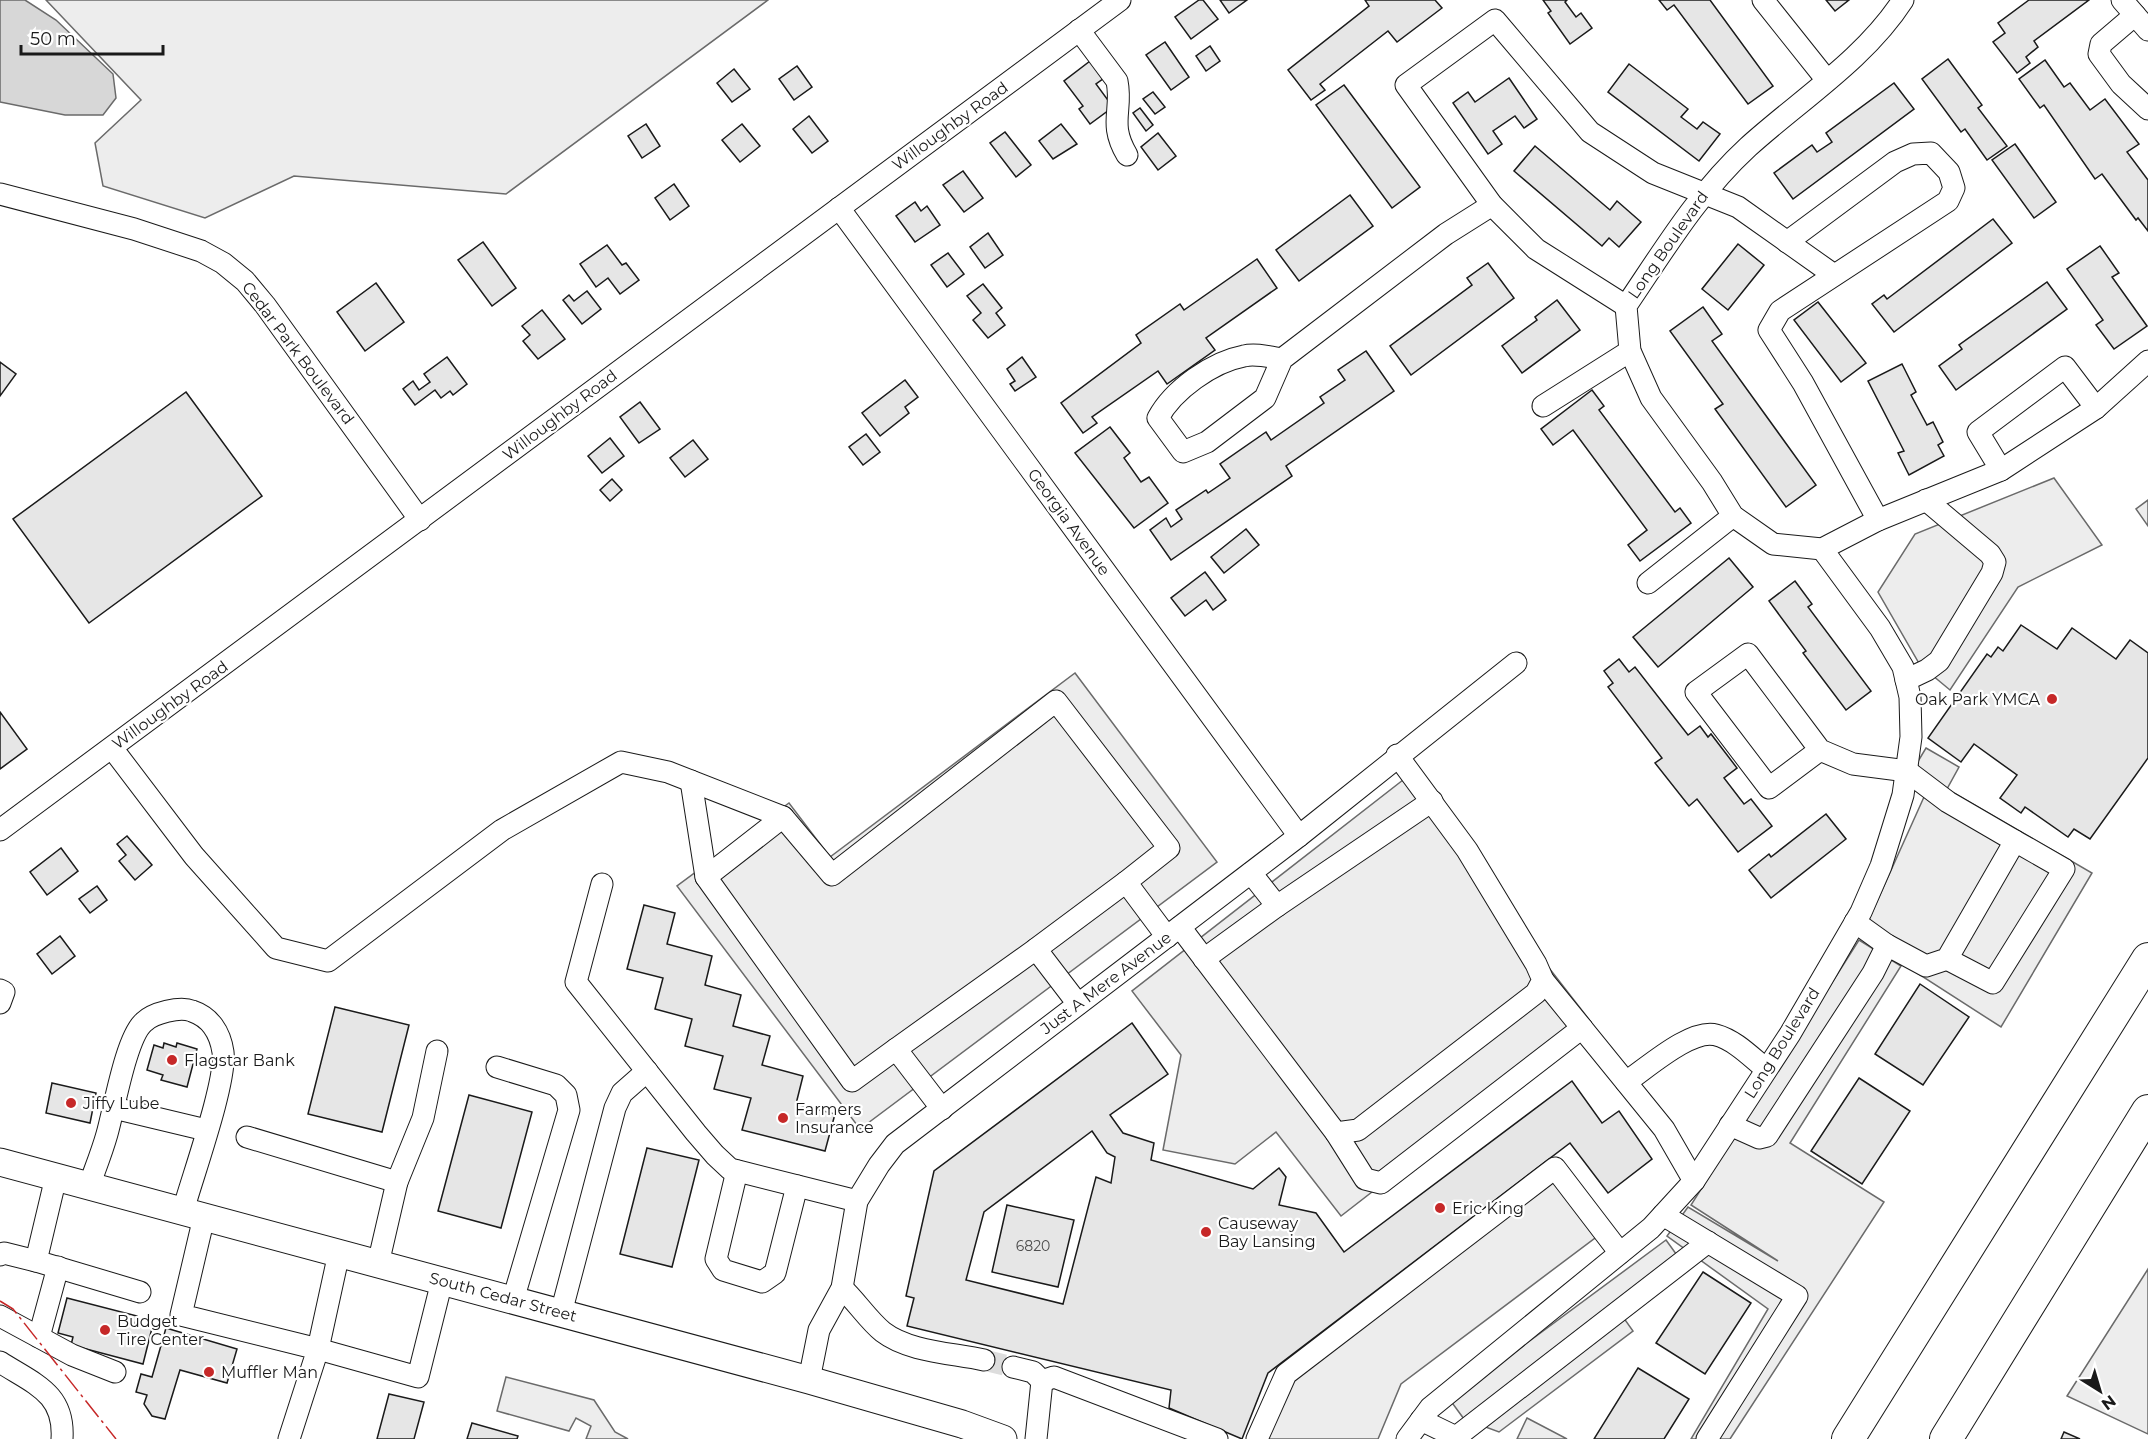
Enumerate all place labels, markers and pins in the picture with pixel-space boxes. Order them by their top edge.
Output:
place label: Oak Park YMCA [1915,690,2041,709]
marker: Oak Park YMCA [2045,692,2059,706]
place label: Flagstar Bank [184,1051,295,1070]
marker: Flagstar Bank [165,1053,179,1067]
place label: Jiffy Lube [82,1094,160,1113]
marker: Jiffy Lube [64,1096,78,1110]
place label: Farmers Insurance [795,1100,874,1137]
marker: Farmers Insurance [776,1111,790,1125]
place label: Eric King [1452,1199,1524,1218]
marker: Eric King [1433,1201,1447,1215]
place label: Causeway Bay Lansing [1218,1214,1316,1251]
marker: Causeway Bay Lansing [1199,1225,1213,1239]
place label: Budget Tire Center [117,1312,204,1349]
marker: Budget Tire Center [98,1323,112,1337]
place label: Muffler Man [221,1363,318,1382]
marker: Muffler Man [202,1365,216,1379]

